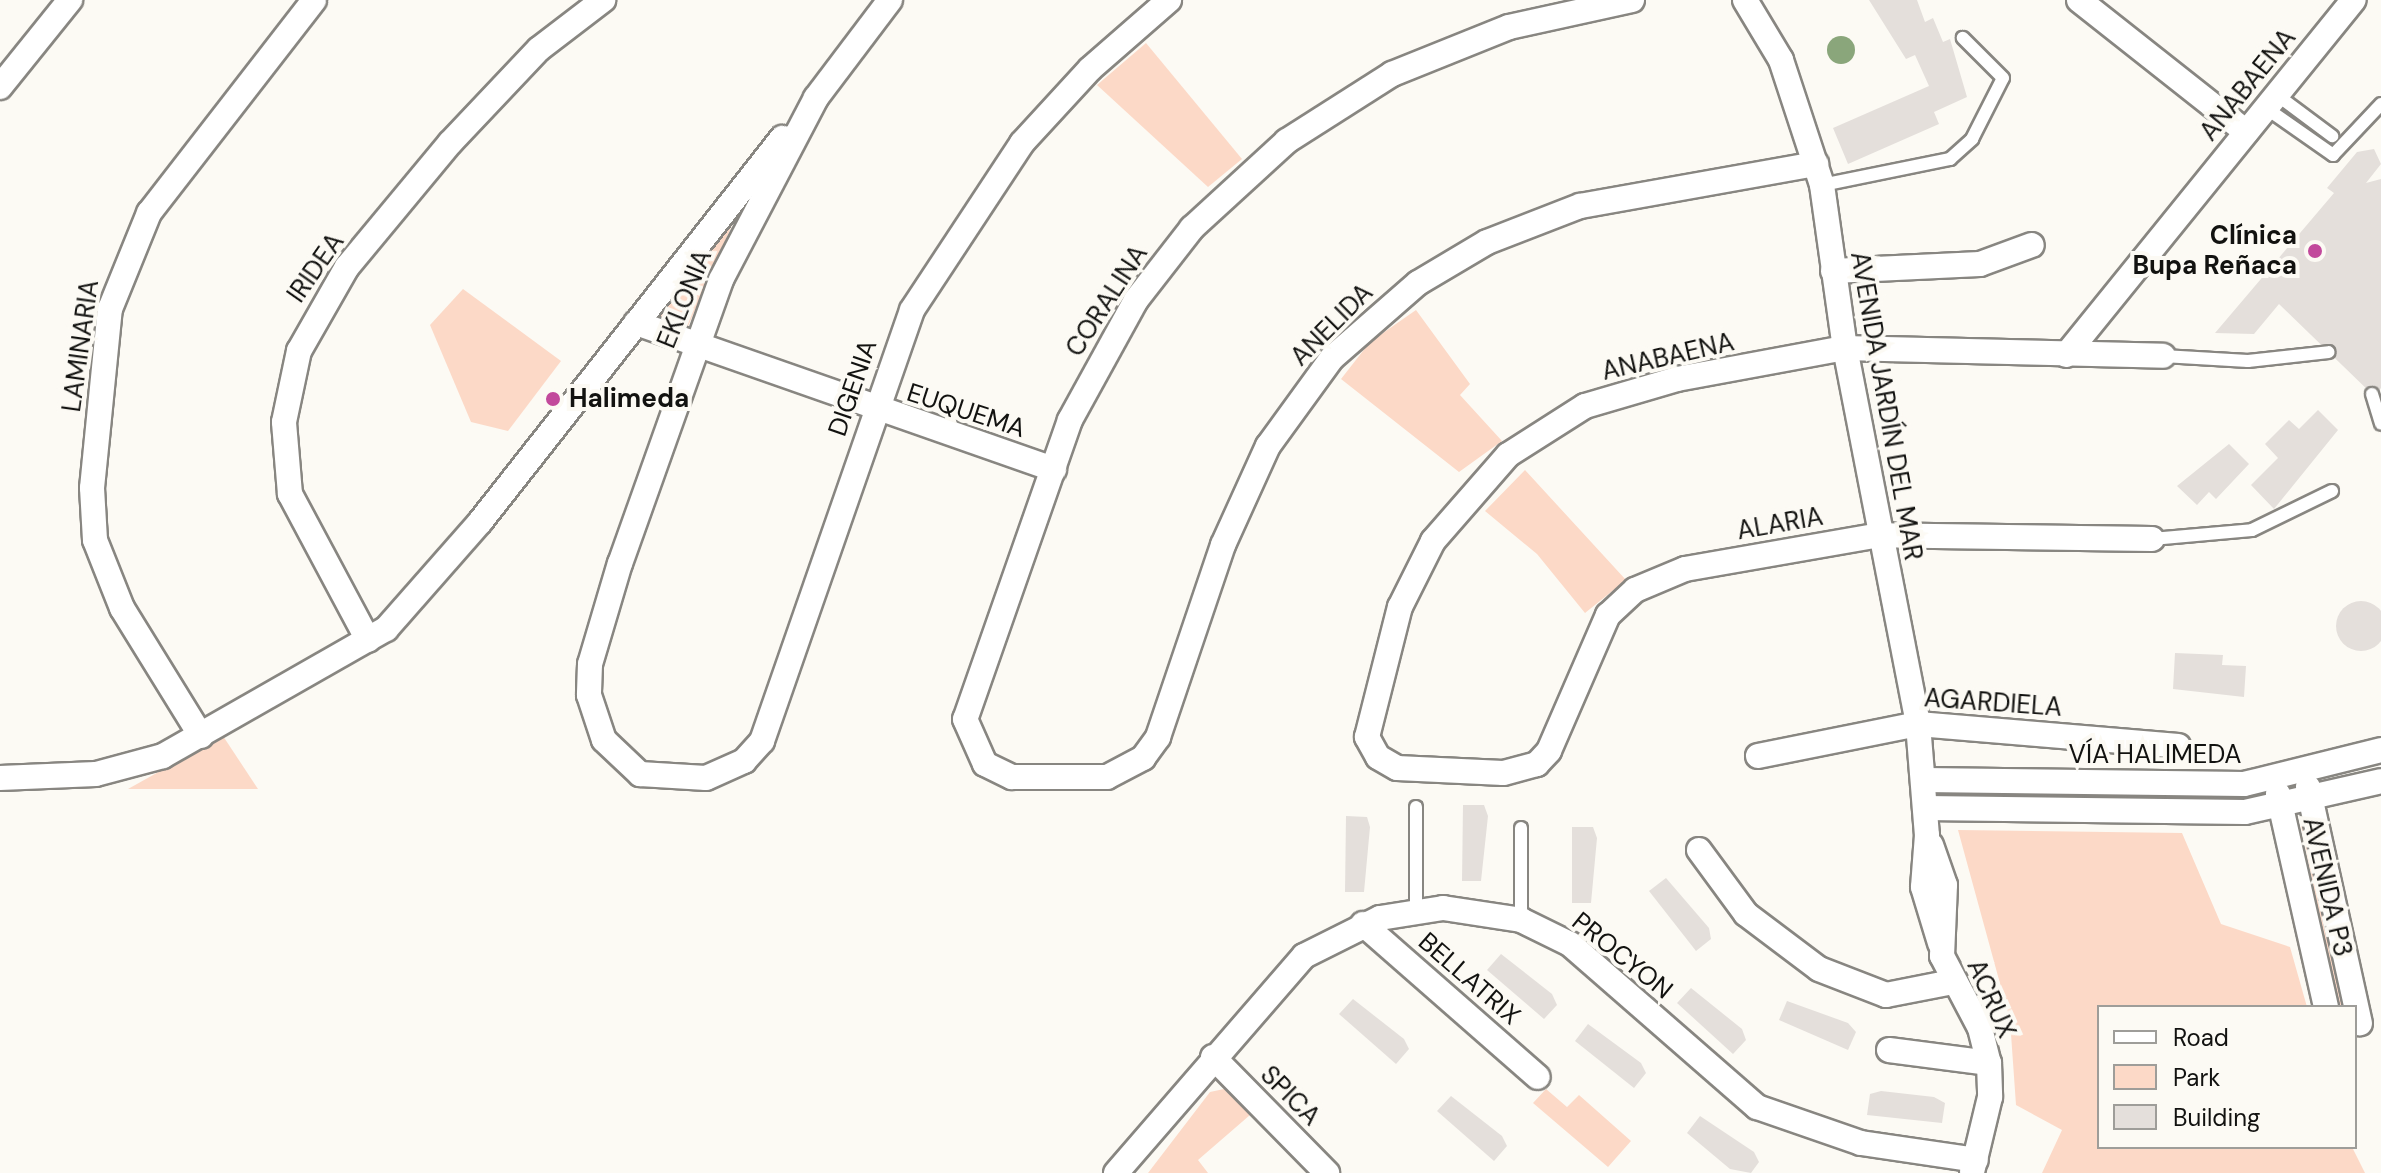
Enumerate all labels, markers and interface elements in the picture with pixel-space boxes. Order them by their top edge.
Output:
street label: ANABAENA [2193,23,2303,147]
place label: Clínica Bupa Reñaca [2132,220,2297,282]
street label: IRIDEA [281,227,351,309]
street label: CORALINA [1059,239,1155,363]
marker: Clínica Bupa Reñaca [2304,240,2326,262]
street label: EKLONIA [651,245,719,353]
street label: AVENIDA JARDÍN DEL MAR [1843,249,1929,563]
street label: ANELIDA [1284,277,1380,373]
street label: LAMINARIA [56,278,106,414]
street label: ANABAENA [1599,327,1737,387]
street label: DIGENIA [822,336,884,440]
street label: EUQUEMA [903,377,1029,445]
place label: Halimeda [569,383,689,415]
marker: Halimeda [544,390,562,408]
street label: ALARIA [1734,501,1826,547]
street label: AGARDIELA [1923,683,2063,723]
street label: VÍA HALIMEDA [2069,739,2241,771]
street label: AVENIDA P3 [2296,814,2358,960]
street label: PROCYON [1565,906,1679,1006]
street label: BELLATRIX [1412,926,1526,1032]
street label: ACRUX [1960,955,2022,1043]
legend [2097,1005,2357,1149]
text: Road [2173,1022,2229,1053]
street label: SPICA [1254,1060,1326,1132]
text: Park [2173,1062,2220,1093]
text: Building [2173,1102,2260,1133]

